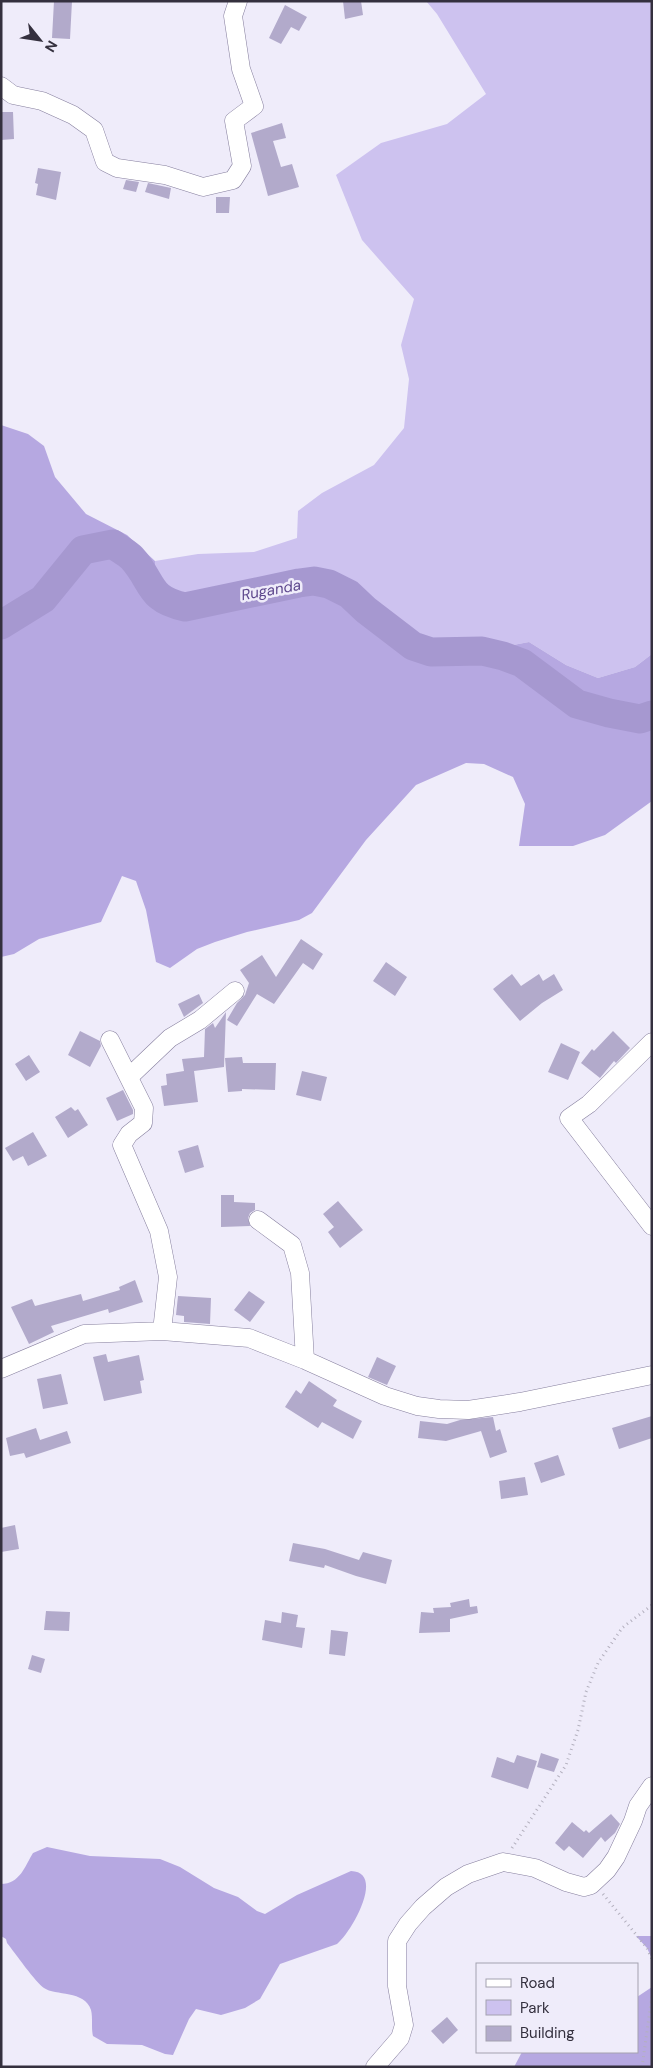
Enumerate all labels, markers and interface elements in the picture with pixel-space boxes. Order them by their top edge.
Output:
north arrow [15,15,65,65]
text: N [41,38,62,55]
water label: Ruganda [240,575,302,605]
legend [476,1963,638,2053]
text: Road [520,1973,555,1993]
text: Park [520,1998,550,2018]
text: Building [520,2023,575,2043]

